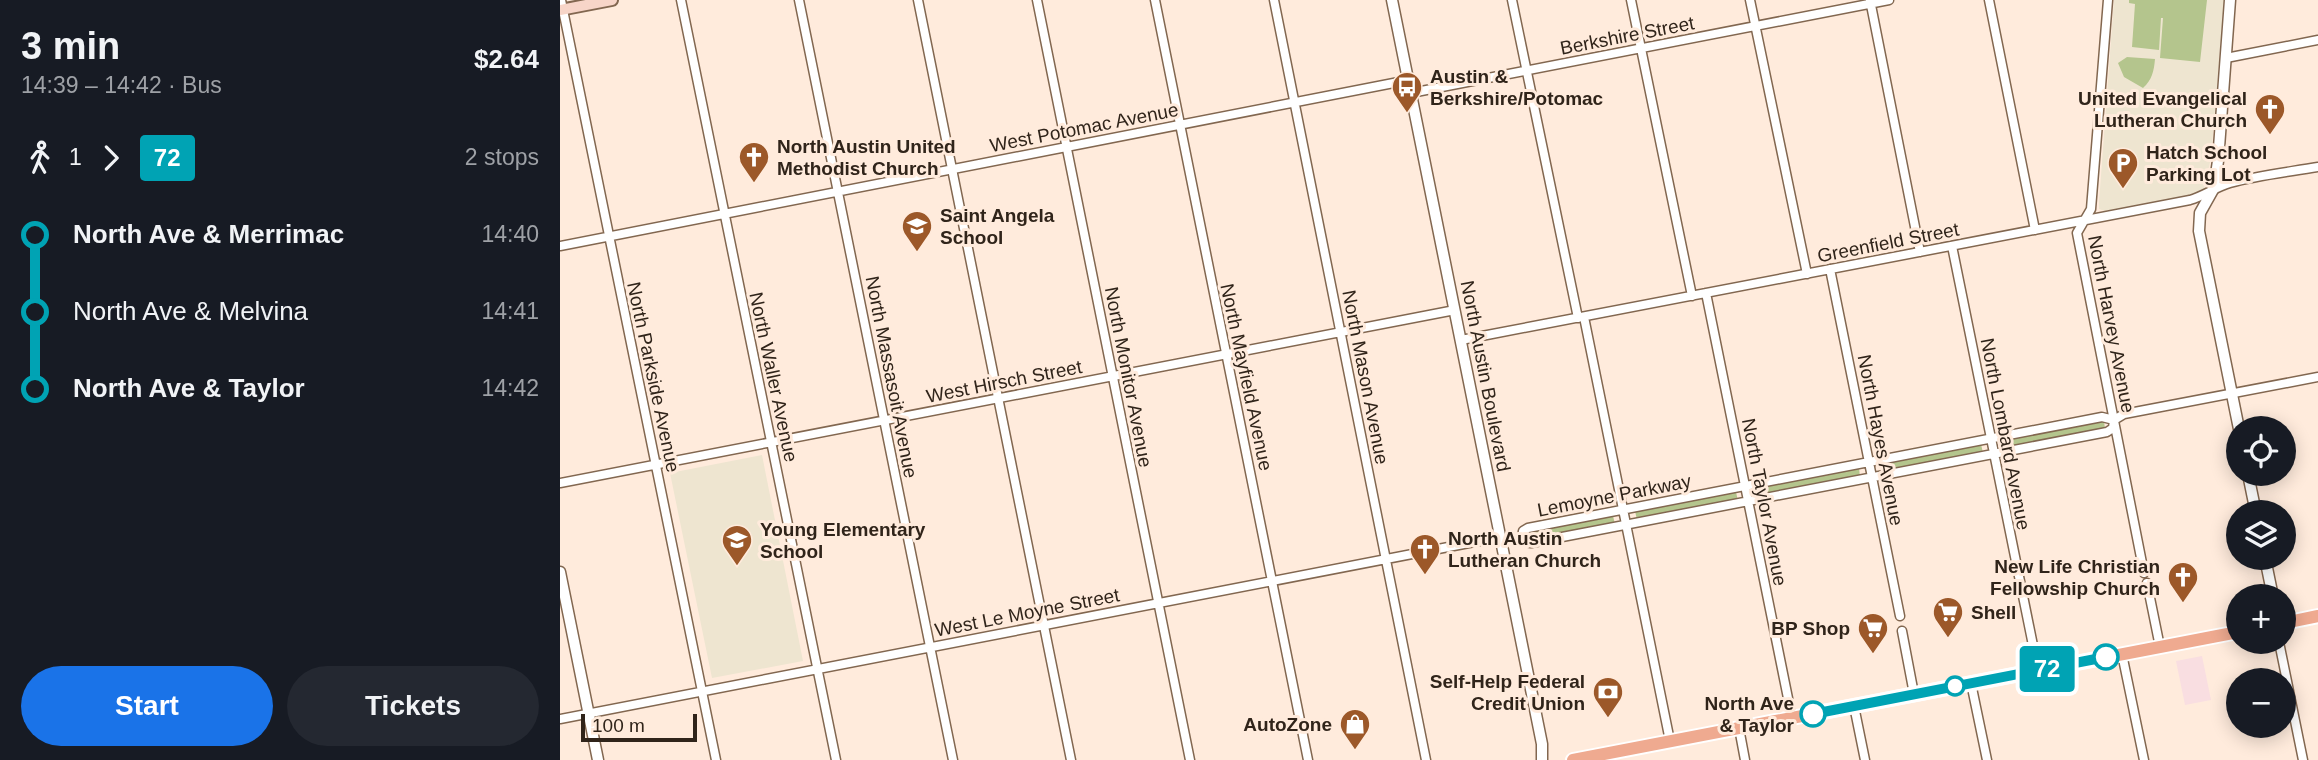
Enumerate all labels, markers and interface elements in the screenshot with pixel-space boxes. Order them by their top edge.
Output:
street label: Berkshire Street [1558,12,1697,59]
text: 3 min [21,25,120,67]
text: $2.64 [474,44,539,74]
place label: Austin & Berkshire/Potomac [1430,66,1604,109]
bus stop icon: Austin & Berkshire/Potomac [1390,70,1424,114]
text: 14:39 – 14:42 · Bus [21,72,222,98]
place label: United Evangelical Lutheran Church [2078,88,2247,131]
church icon: United Evangelical Lutheran Church [2253,92,2287,136]
street label: West Potomac Avenue [988,99,1180,156]
place label: North Austin United Methodist Church [777,136,956,179]
icon: walk [21,139,59,177]
icon: forward [92,139,130,177]
church icon: North Austin United Methodist Church [737,140,771,184]
place label: Hatch School Parking Lot [2146,142,2267,185]
text: 1 [69,144,82,170]
text: 72 [154,144,181,171]
text: 2 stops [465,144,539,170]
parking icon: Hatch School Parking Lot [2106,146,2140,190]
place label: Saint Angela School [940,205,1055,248]
school or university icon: Saint Angela School [900,209,934,253]
street label: Greenfield Street [1816,218,1961,267]
text: North Ave & Merrimac [73,219,344,249]
text: 14:40 [481,221,539,247]
street label: North Harvey Avenue [2084,234,2139,415]
street label: North Massasoit Avenue [862,274,921,480]
street label: North Austin Boulevard [1457,279,1514,473]
street label: North Parkside Avenue [623,280,684,474]
street label: North Mayfield Avenue [1216,282,1277,473]
street label: North Monitor Avenue [1101,285,1156,469]
street label: North Mason Avenue [1338,288,1393,466]
street label: North Waller Avenue [745,290,802,464]
text: North Ave & Melvina [73,296,308,326]
text: 14:41 [481,298,539,324]
street label: North Lombard Avenue [1977,336,2034,532]
street label: North Hayes Avenue [1854,353,1907,527]
street label: West Hirsch Street [925,356,1084,407]
text: North Ave & Taylor [73,373,305,403]
text: 14:42 [481,375,539,401]
street label: North Taylor Avenue [1738,416,1791,588]
map controls [2226,416,2296,738]
button: locate [2226,416,2296,486]
street label: Lemoyne Parkway [1535,470,1693,521]
button: layers [2226,500,2296,570]
place label: Young Elementary School [760,519,926,562]
school or university icon: Young Elementary School [720,523,754,567]
place label: North Austin Lutheran Church [1448,528,1601,571]
church icon: North Austin Lutheran Church [1408,532,1442,576]
place label: New Life Christian Fellowship Church [1990,556,2160,599]
church icon: New Life Christian Fellowship Church [2166,560,2200,604]
street label: West Le Moyne Street [933,584,1122,641]
button: + [2226,584,2296,654]
supermarket icon: Shell [1931,595,1965,639]
place label: Shell [1971,602,2016,623]
supermarket icon: BP Shop [1856,611,1890,655]
place label: BP Shop [1771,618,1850,639]
unlabelled marker [2093,644,2119,670]
line badge: 72 [2016,646,2078,692]
text: 72 [2034,655,2060,682]
button: Start [21,666,273,746]
button: Tickets [287,666,539,746]
button: − [2226,668,2296,738]
place label: Self-Help Federal Credit Union [1430,671,1585,714]
bank icon: Self-Help Federal Credit Union [1591,675,1625,719]
unlabelled marker [1945,676,1965,696]
place label: North Ave & Taylor [1705,693,1795,736]
marker: North Ave & Taylor [1800,701,1826,727]
shop icon: AutoZone [1338,707,1372,751]
scale bar [581,711,696,743]
place label: AutoZone [1243,714,1332,735]
text: 100 m [592,715,645,736]

